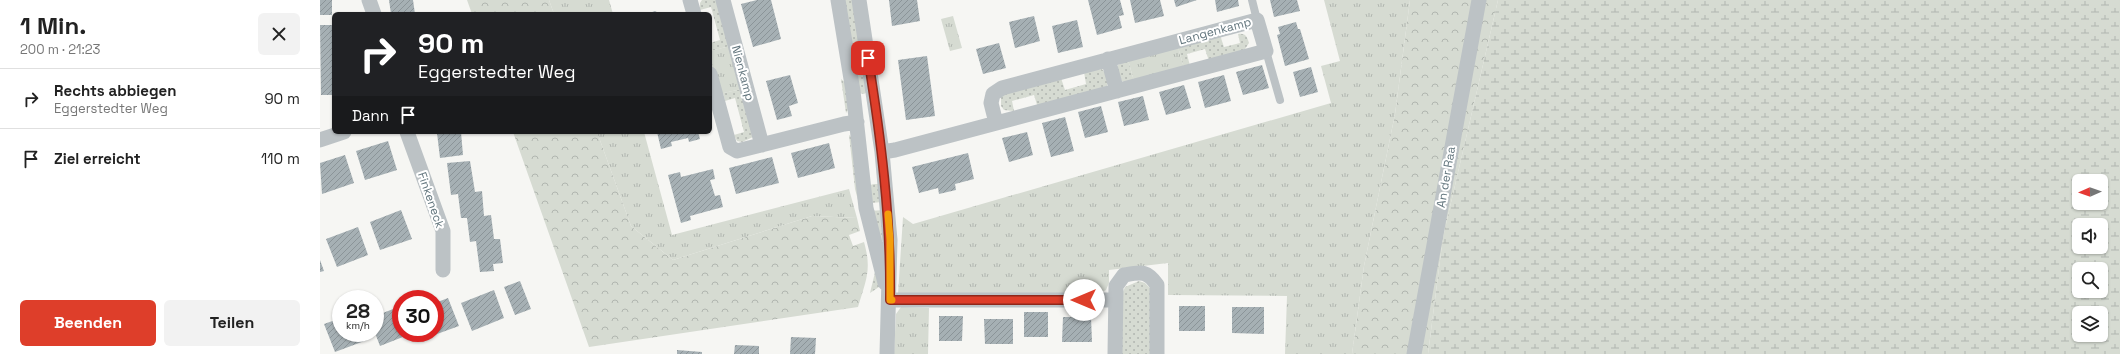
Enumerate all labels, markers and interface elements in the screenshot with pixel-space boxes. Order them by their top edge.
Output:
text: 1 Min. [20,10,86,41]
button: close [258,13,300,55]
street label: Langenkamp [1177,14,1253,48]
text: 90 m [418,25,484,61]
icon: right [352,28,404,80]
text: 200 m · 21:23 [20,41,100,58]
pin [851,41,885,75]
street label: Nienkamp [728,44,758,103]
icon: arrive [857,47,879,69]
text: Eggerstedter Weg [418,60,576,83]
text: Rechts abbiegen [54,81,176,100]
icon: right [20,88,42,110]
text: 90 m [264,89,300,108]
text: Eggerstedter Weg [54,100,168,117]
icon: arrive [397,104,419,126]
text: Dann [352,106,389,125]
street label: An der Raa [1433,145,1459,209]
icon: arrive [20,148,42,170]
text: Ziel erreicht [54,149,141,168]
text: 110 m [261,149,300,168]
street label: Finkeneck [414,170,448,231]
north arrow [2072,174,2108,210]
map controls [2072,174,2108,342]
button: sound [2072,218,2108,254]
button: search [2072,262,2108,298]
position arrow [1063,279,1105,321]
speed limit sign: 30 [392,290,444,342]
text: 28 [346,298,370,324]
button: Beenden [20,300,156,346]
button: Teilen [164,300,300,346]
button: layers [2072,306,2108,342]
text: km/h [346,319,370,332]

